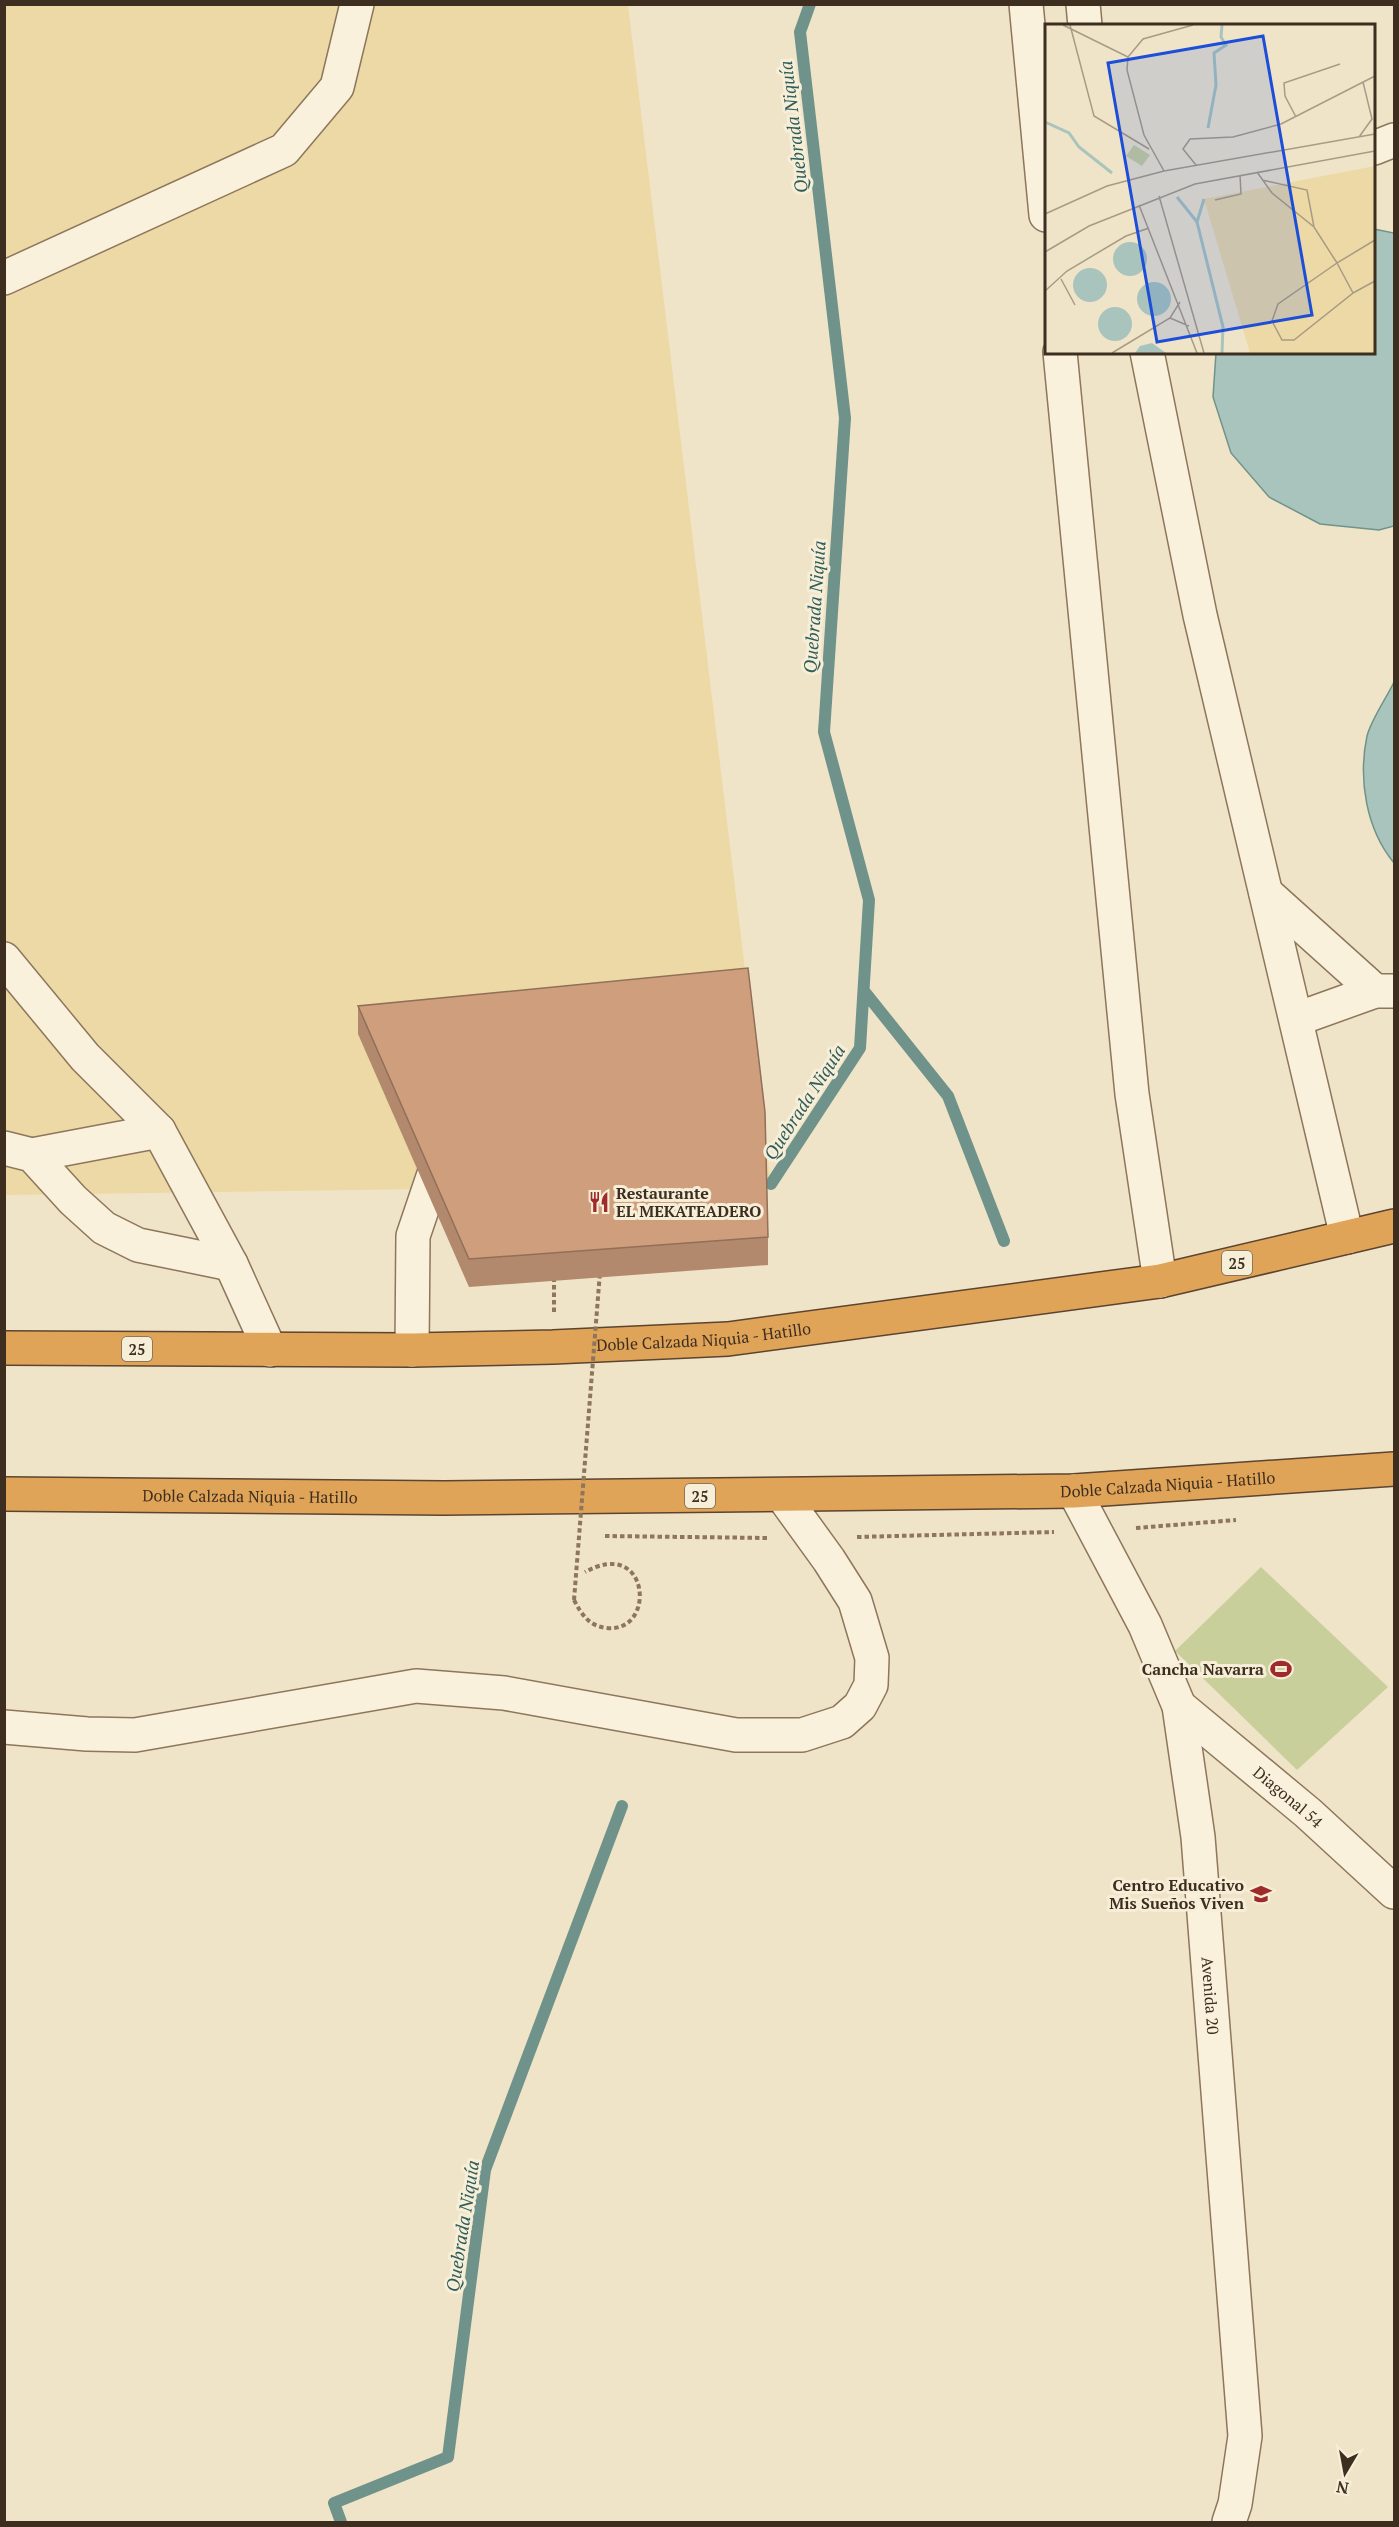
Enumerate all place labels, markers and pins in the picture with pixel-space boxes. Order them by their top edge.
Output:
place label: Restaurante EL MEKATEADERO [616,1182,761,1222]
restaurant icon: Restaurante EL MEKATEADERO [587,1190,611,1214]
sports icon: Cancha Navarra [1269,1657,1293,1681]
place label: Cancha Navarra [1142,1658,1264,1680]
place label: Centro Educativo Mis Sueños Viven [1109,1874,1245,1914]
school or university icon: Centro Educativo Mis Sueños Viven [1249,1882,1273,1906]

